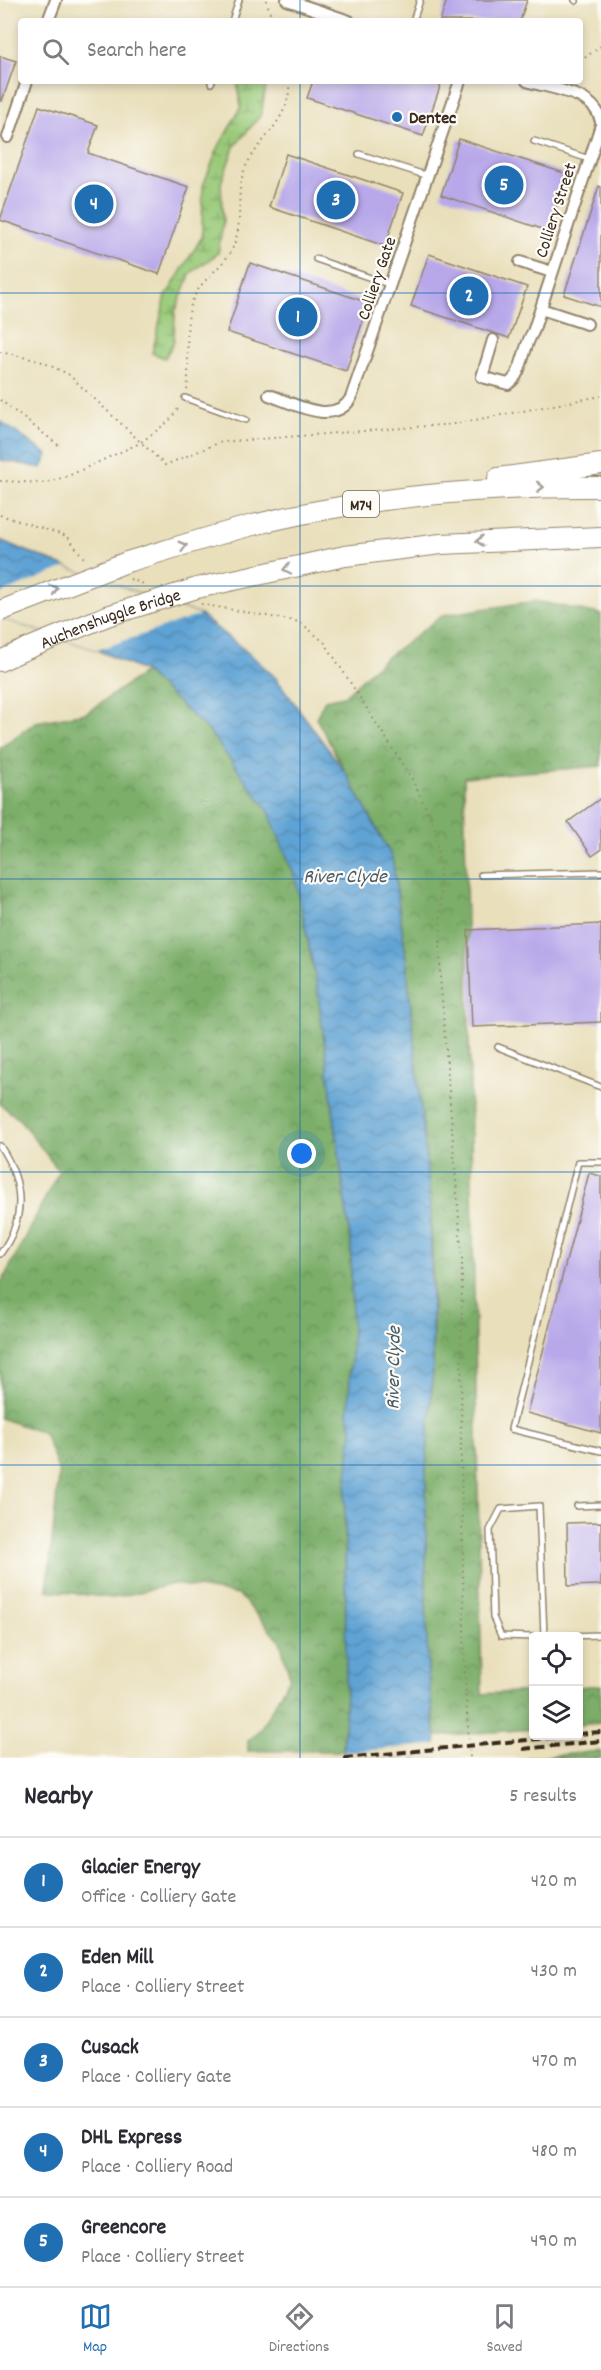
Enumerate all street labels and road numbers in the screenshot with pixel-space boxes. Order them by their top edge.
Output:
street label: Colliery Street [530,160,585,261]
street label: Colliery Gate [352,234,404,324]
road number: M74 [343,491,379,517]
street label: Auchenshuggle Bridge [37,584,184,657]

